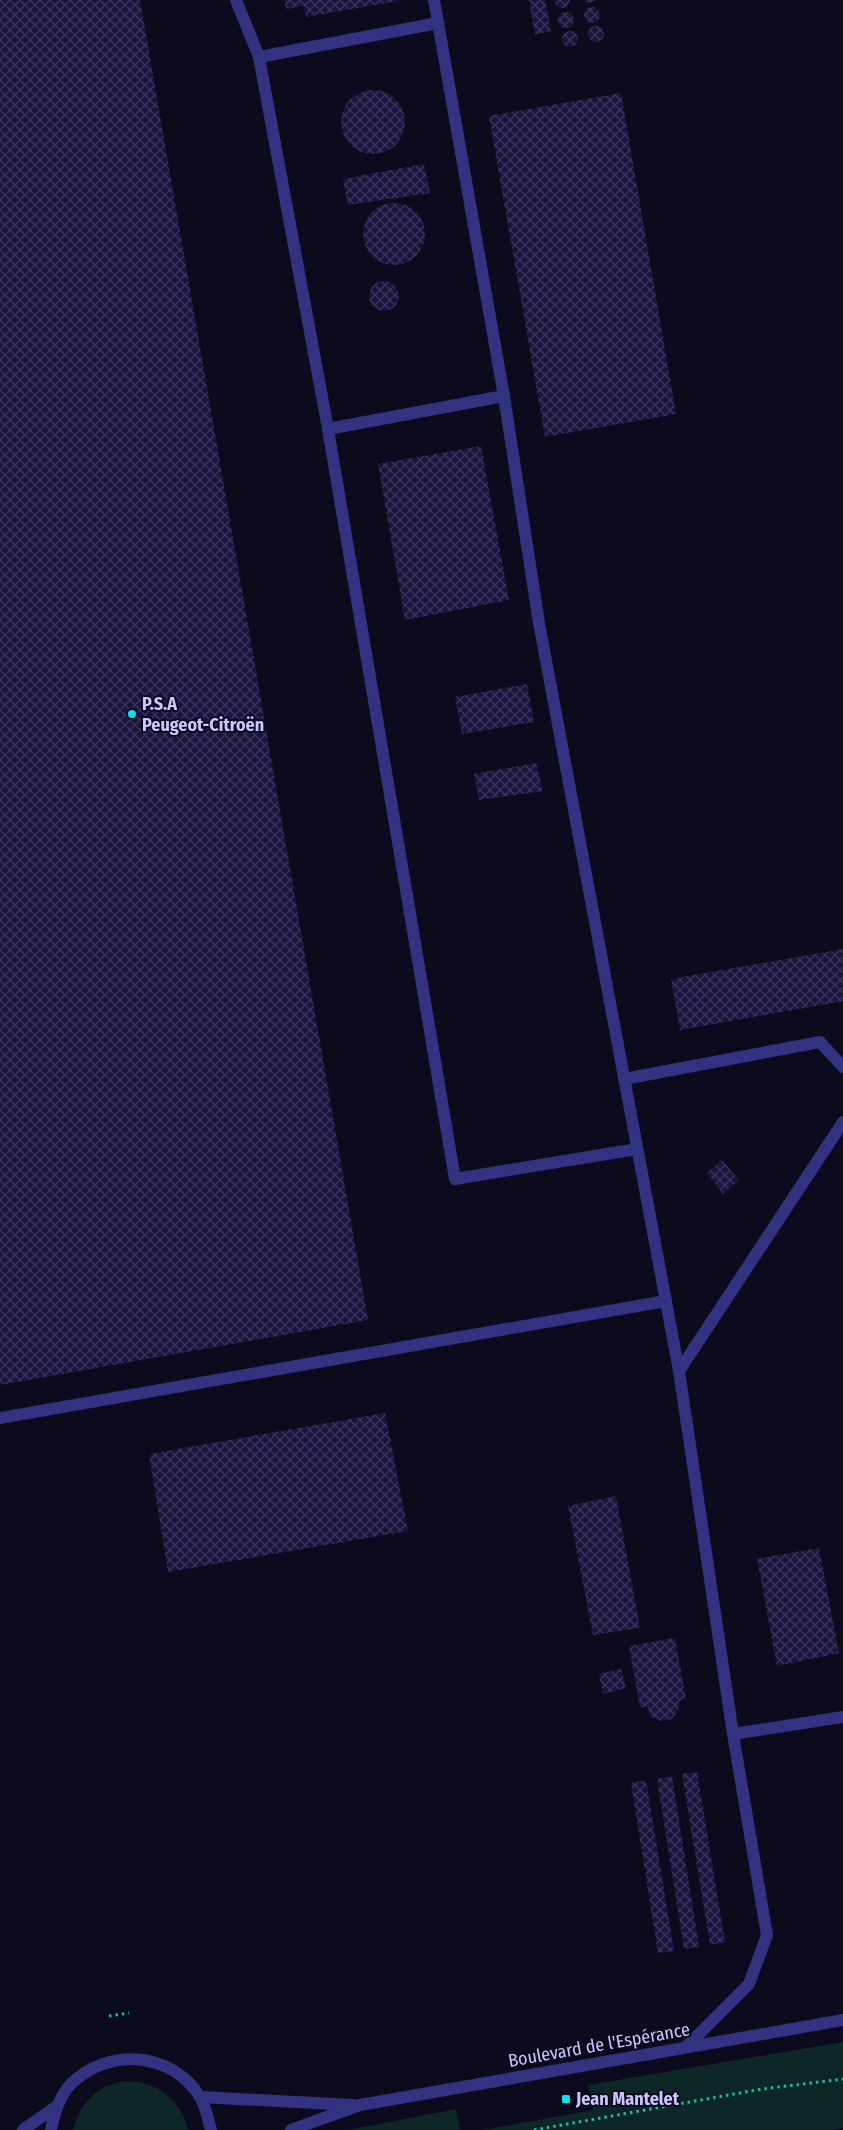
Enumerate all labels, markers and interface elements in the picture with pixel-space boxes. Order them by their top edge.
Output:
place label: P.S.A Peugeot-Citroën [142,693,264,736]
marker: P.S.A Peugeot-Citroën [126,708,138,720]
street label: Boulevard de l'Espérance [506,2018,692,2072]
place label: Jean Mantelet [575,2088,680,2110]
marker: Jean Mantelet [560,2093,572,2105]

